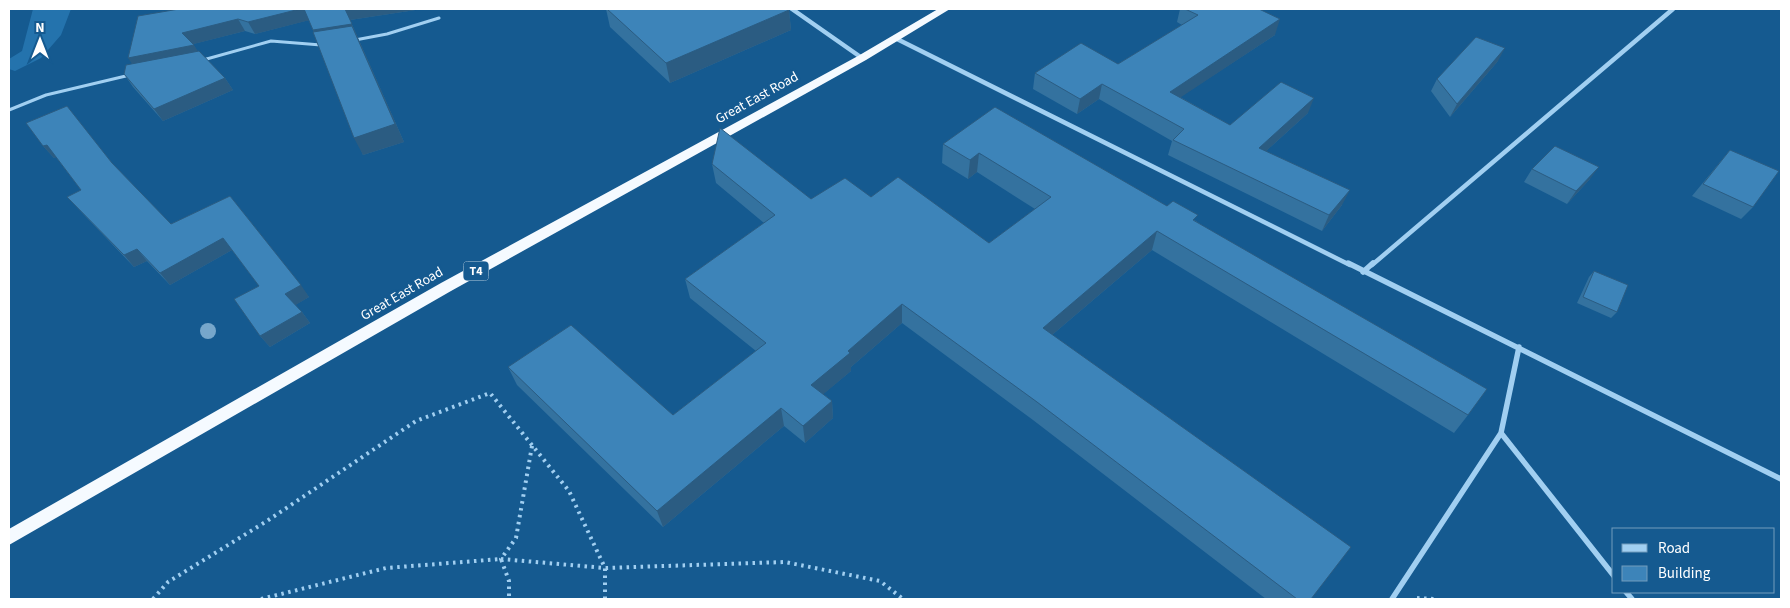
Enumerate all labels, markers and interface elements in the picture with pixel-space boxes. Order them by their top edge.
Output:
north arrow [15,15,65,65]
text: N [35,18,45,38]
street label: Great East Road [712,67,802,129]
street label: Great East Road [357,262,447,326]
road number: T4 [464,262,488,280]
legend [1612,528,1775,593]
text: Road [1658,538,1690,559]
text: Building [1658,563,1711,584]

